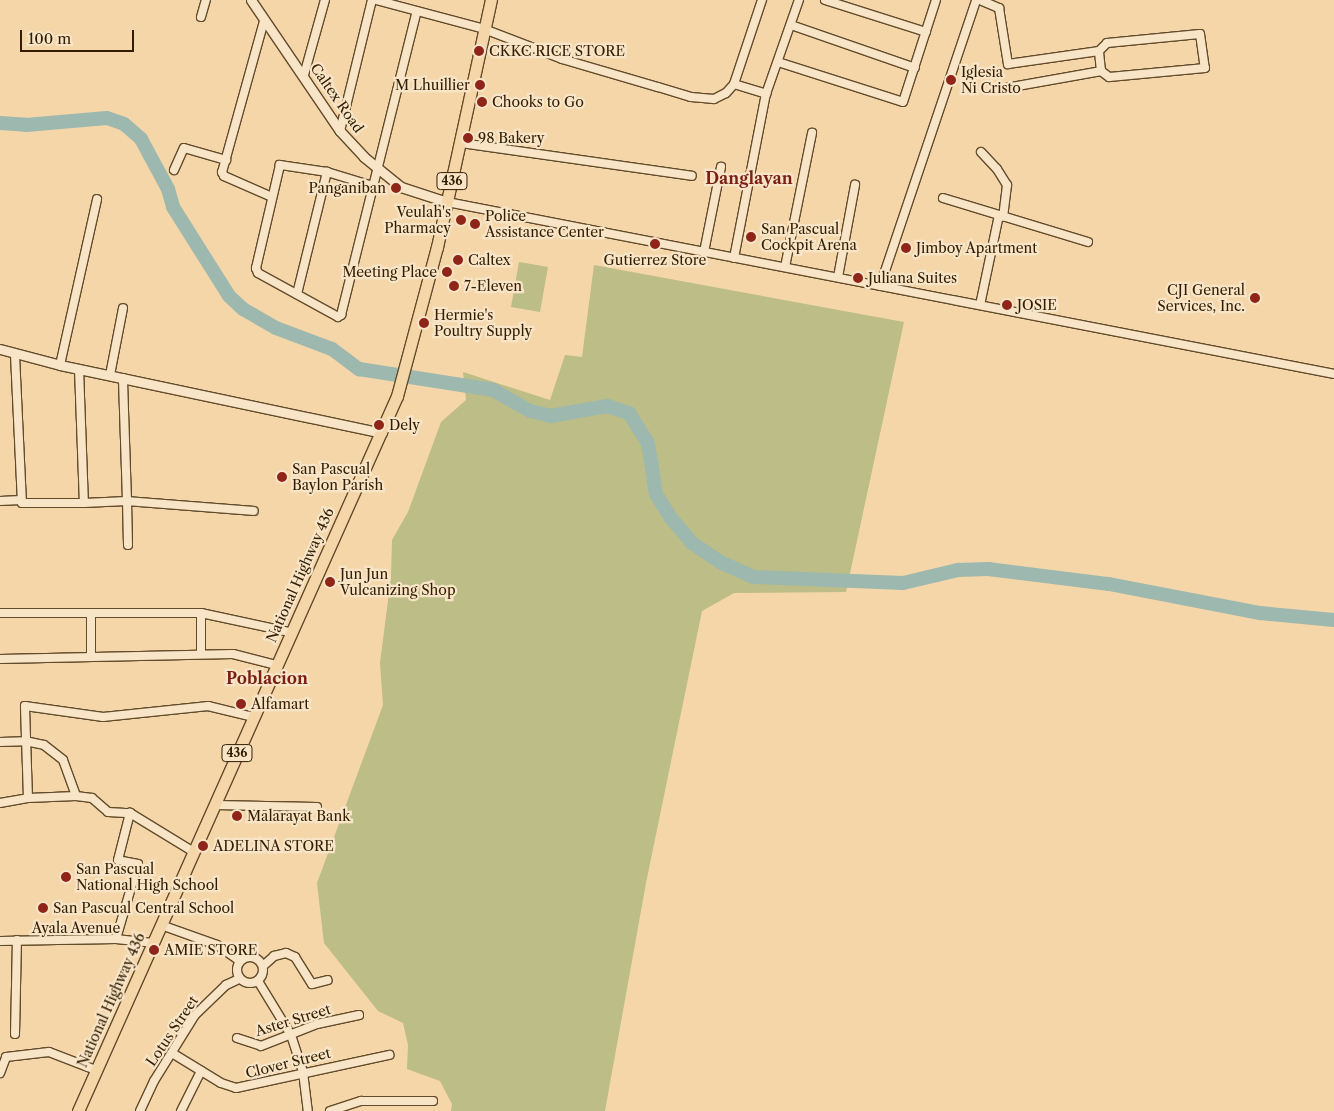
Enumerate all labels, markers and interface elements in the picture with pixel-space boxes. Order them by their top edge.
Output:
scale bar [22,20,136,52]
text: 100 m [28,29,71,48]
place label: CKKC RICE STORE [489,43,625,59]
marker: CKKC RICE STORE [473,45,485,57]
street label: Caltex Road [307,60,367,136]
place label: Iglesia Ni Cristo [961,64,1021,96]
marker: Iglesia Ni Cristo [945,74,957,86]
place label: M Lhuillier [395,77,470,93]
marker: M Lhuillier [474,79,486,91]
place label: Chooks to Go [492,94,584,110]
marker: Chooks to Go [476,96,488,108]
place label: 98 Bakery [478,130,544,146]
marker: 98 Bakery [462,132,474,144]
district label: Danglayan [705,168,793,188]
road number: 436 [436,172,468,190]
place label: Panganiban [308,180,386,196]
marker: Panganiban [390,182,402,194]
place label: Veulah's Pharmacy [384,204,451,236]
place label: Police Assistance Center [485,208,604,240]
marker: Veulah's Pharmacy [455,214,467,226]
marker: Police Assistance Center [469,218,481,230]
place label: San Pascual Cockpit Arena [761,221,857,253]
marker: San Pascual Cockpit Arena [745,231,757,243]
marker: Gutierrez Store [649,238,661,250]
place label: Jimboy Apartment [916,240,1038,256]
marker: Jimboy Apartment [900,242,912,254]
place label: Caltex [468,252,511,268]
place label: Gutierrez Store [604,252,706,268]
marker: Caltex [452,254,464,266]
place label: Meeting Place [342,264,437,280]
marker: Meeting Place [441,266,453,278]
place label: Juliana Suites [868,270,957,286]
marker: Juliana Suites [852,272,864,284]
place label: 7-Eleven [464,278,522,294]
marker: 7-Eleven [448,280,460,292]
place label: CJI General Services, Inc. [1157,282,1245,314]
marker: CJI General Services, Inc. [1249,292,1261,304]
place label: JOSIE [1017,297,1057,313]
marker: JOSIE [1001,299,1013,311]
place label: Hermie's Poultry Supply [434,307,533,340]
marker: Hermie's Poultry Supply [418,317,430,329]
place label: Dely [389,417,420,433]
marker: Dely [373,419,385,431]
place label: San Pascual Baylon Parish [292,461,383,494]
marker: San Pascual Baylon Parish [276,471,288,483]
street label: National Highway 436 [263,505,337,645]
place label: Jun Jun Vulcanizing Shop [340,566,456,598]
marker: Jun Jun Vulcanizing Shop [324,576,336,588]
district label: Poblacion [226,668,308,688]
place label: Alfamart [251,696,309,712]
marker: Alfamart [235,698,247,710]
road number: 436 [221,744,253,762]
place label: Malarayat Bank [247,808,350,824]
marker: Malarayat Bank [231,810,243,822]
place label: ADELINA STORE [213,838,335,854]
marker: ADELINA STORE [197,840,209,852]
place label: San Pascual National High School [76,861,218,894]
marker: San Pascual National High School [60,871,72,883]
place label: San Pascual Central School [53,900,234,916]
marker: San Pascual Central School [37,902,49,914]
street label: Ayala Avenue [31,920,121,936]
street label: National Highway 436 [74,930,148,1070]
place label: AMIE STORE [164,942,257,958]
marker: AMIE STORE [148,944,160,956]
street label: Lotus Street [142,993,202,1069]
street label: Aster Street [253,1000,333,1040]
street label: Clover Street [244,1044,332,1082]

